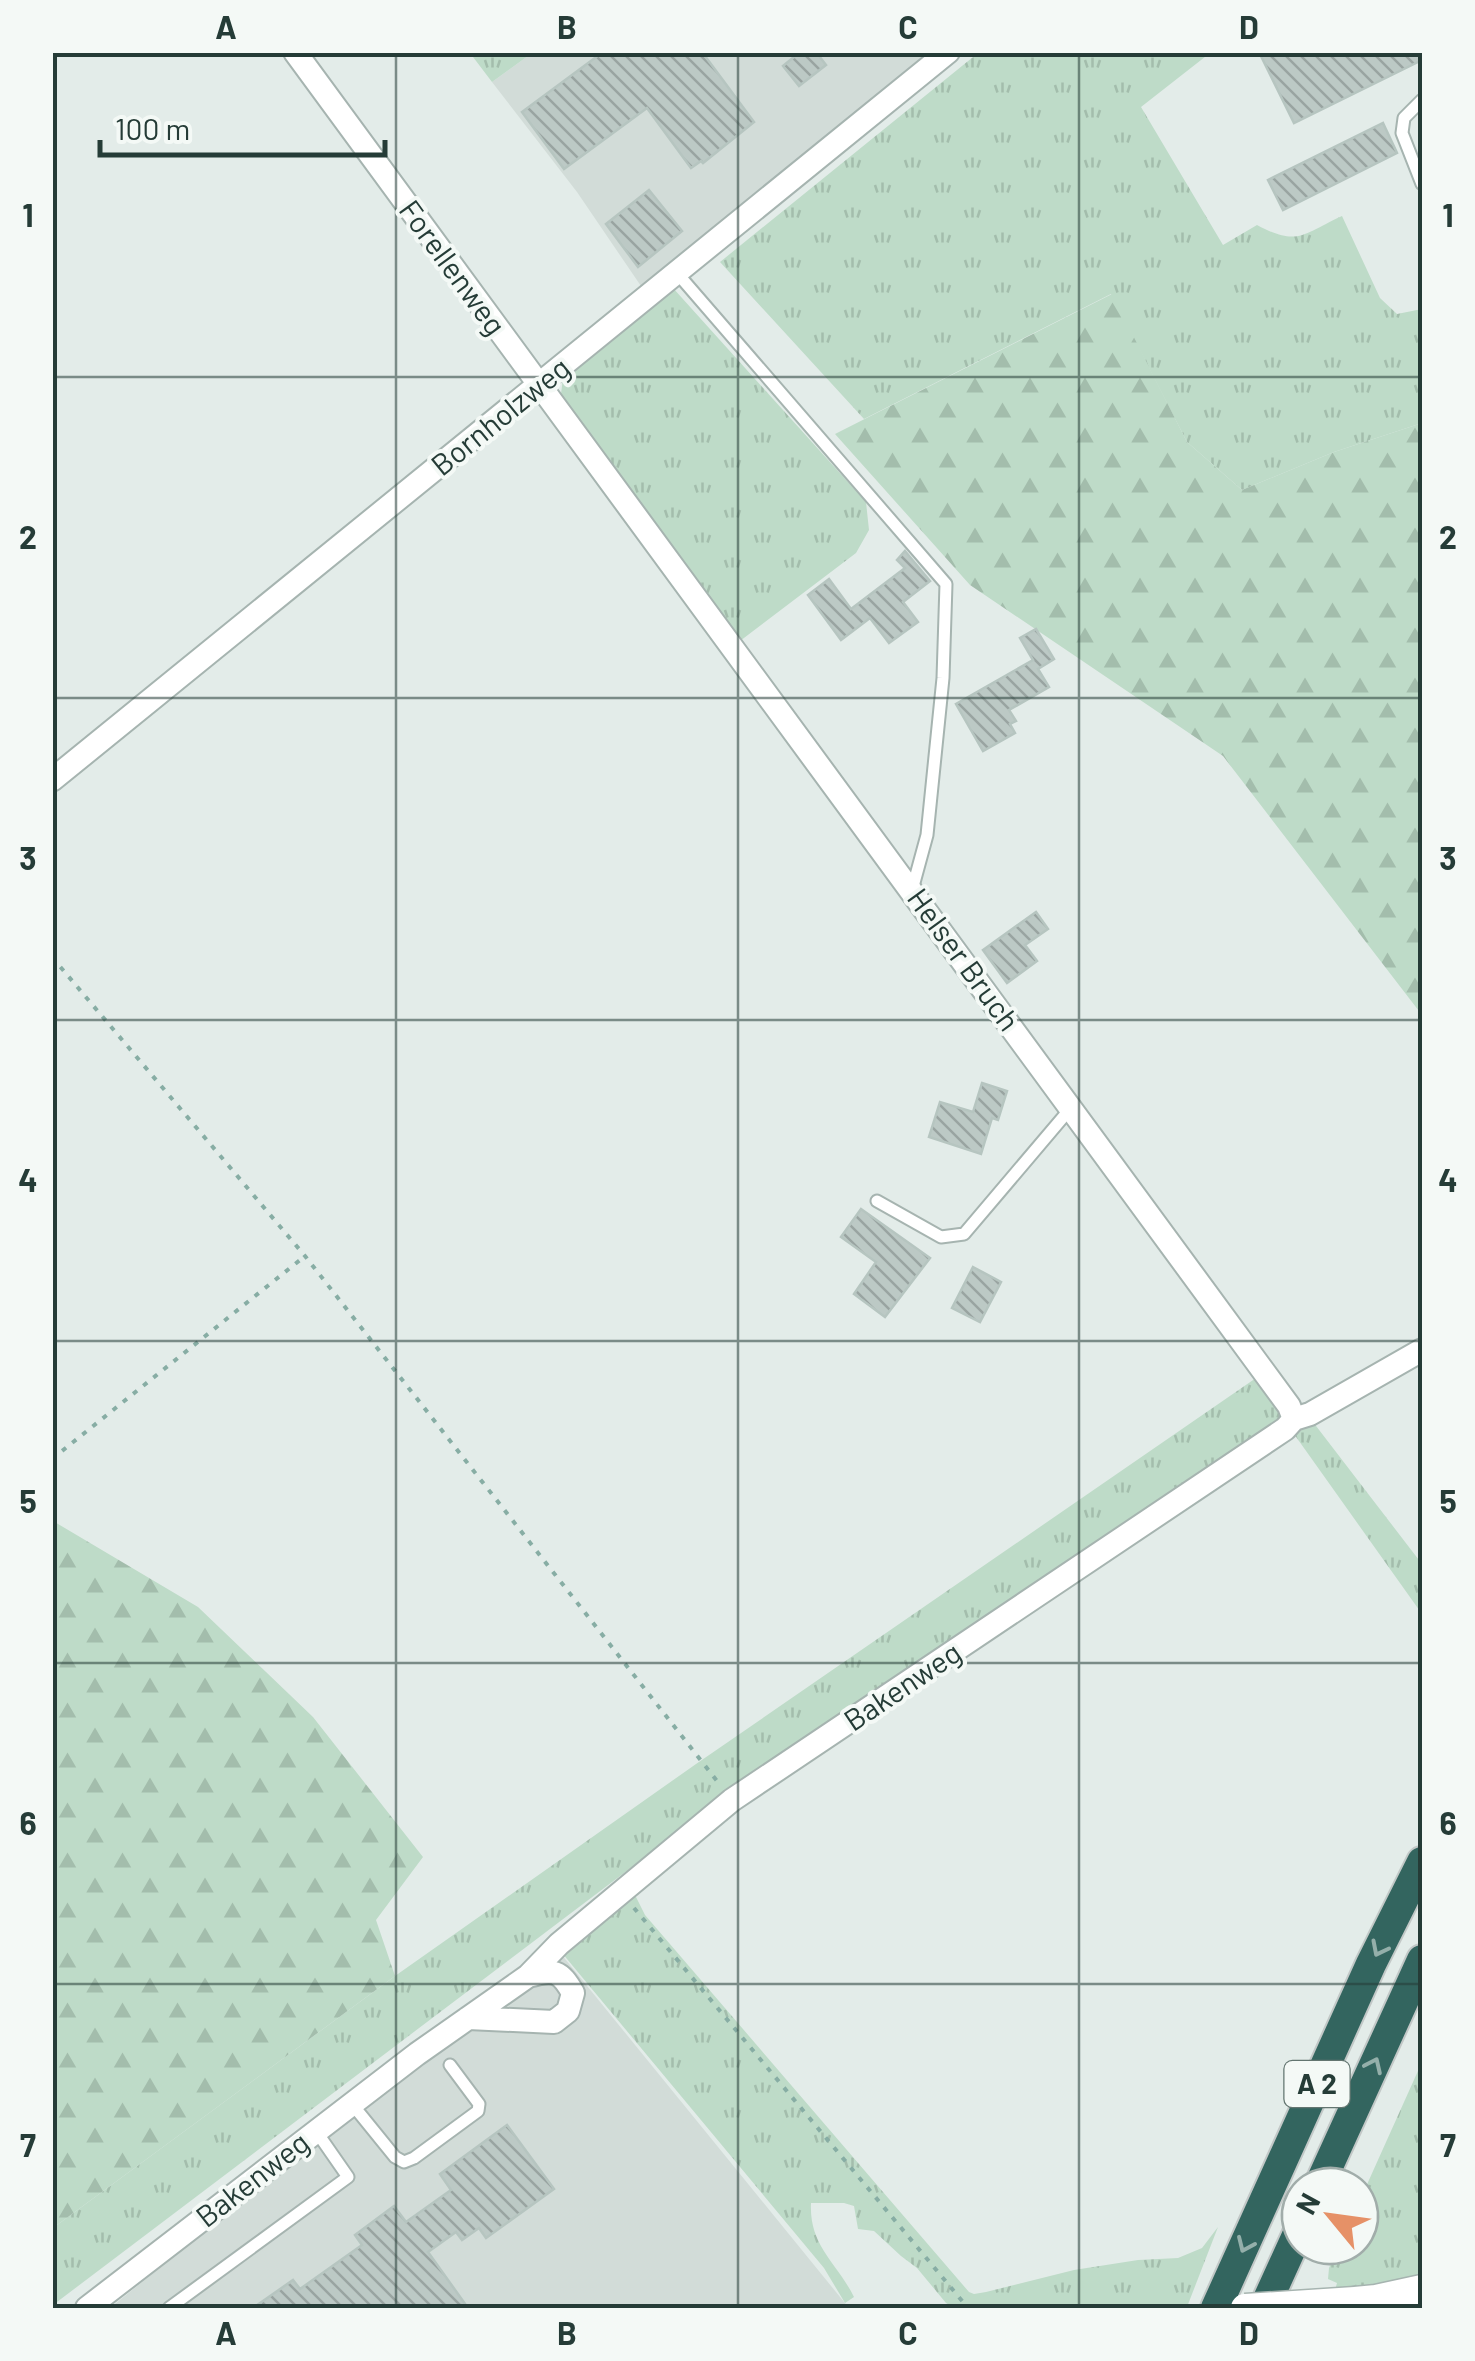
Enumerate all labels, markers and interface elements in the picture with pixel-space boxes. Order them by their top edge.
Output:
text: A [215,7,237,45]
text: B [557,7,577,45]
text: C [898,7,918,45]
text: D [1239,7,1259,45]
scale bar [100,95,385,157]
text: 100 m [115,110,190,146]
street label: Forellenweg [393,192,515,341]
text: 1 [22,195,34,233]
text: 1 [1442,195,1454,233]
street label: Bornholzweg [423,349,576,482]
text: 2 [19,517,37,555]
text: 2 [1439,517,1457,555]
text: 3 [19,838,37,876]
text: 3 [1439,838,1457,876]
street label: Helser Bruch [901,881,1028,1037]
text: 4 [18,1160,38,1198]
text: 4 [1438,1160,1458,1198]
text: 5 [19,1481,37,1519]
text: 5 [1439,1481,1457,1519]
street label: Bakenweg [836,1633,967,1738]
text: 6 [19,1803,37,1841]
text: 6 [1439,1803,1457,1841]
one-way arrow [1371,1939,1391,1957]
one-way arrow [1362,2057,1382,2075]
road number: A 2 [1284,2061,1350,2107]
street label: Bakenweg [188,2123,315,2234]
text: 7 [20,2125,36,2163]
text: 7 [1440,2125,1456,2163]
north arrow [1280,2166,1380,2266]
text: N [1288,2187,1327,2220]
one-way arrow [1237,2235,1257,2253]
text: A [215,2313,237,2351]
text: B [557,2313,577,2351]
text: C [898,2313,918,2351]
text: D [1239,2313,1259,2351]

